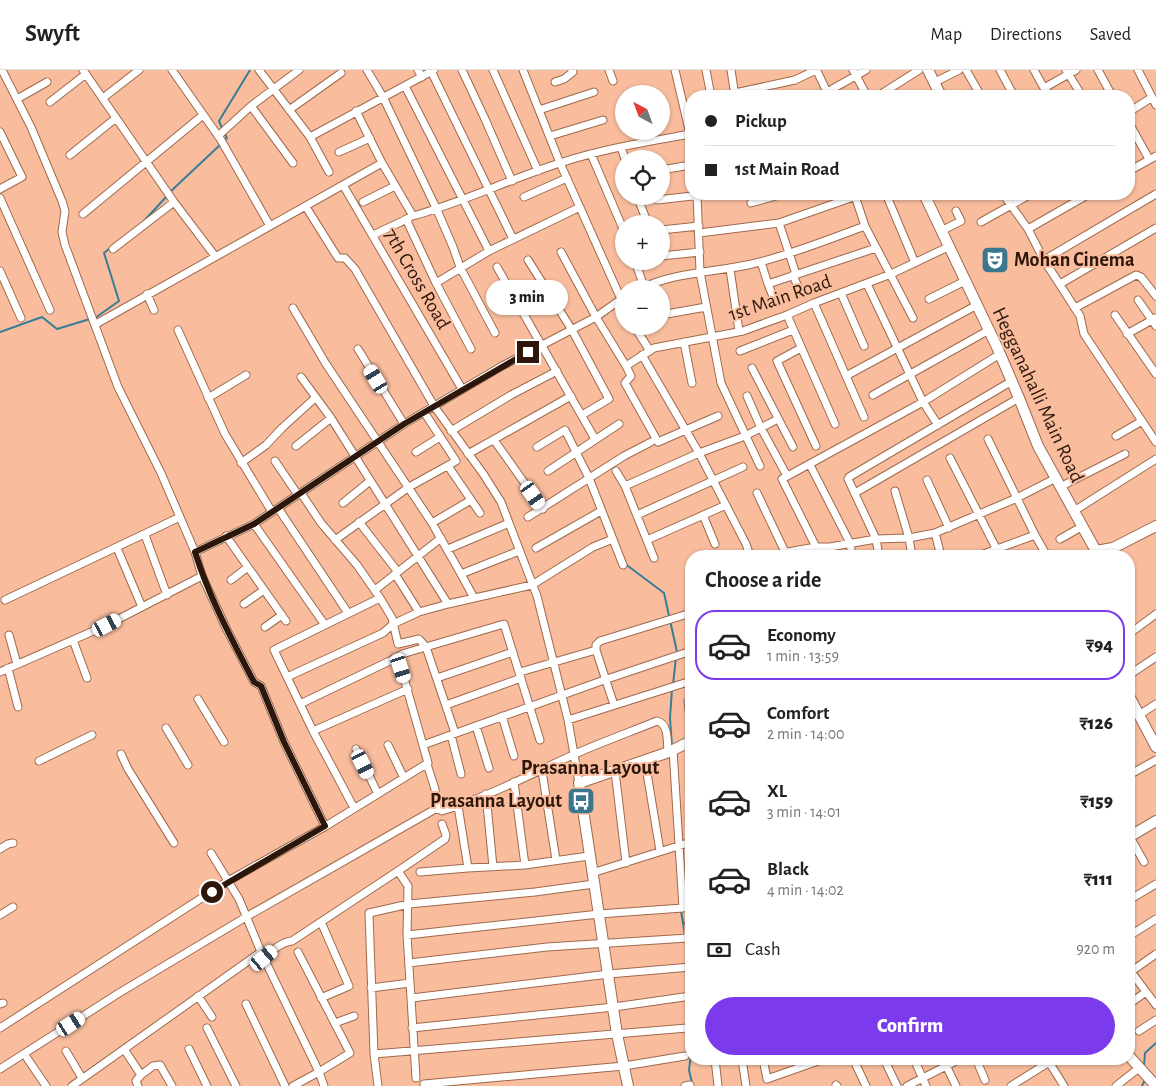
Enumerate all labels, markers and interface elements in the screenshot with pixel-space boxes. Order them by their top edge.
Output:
text: Swyft [25,22,80,46]
text: Map [931,26,962,44]
text: Directions [990,26,1062,44]
text: Saved [1090,26,1131,44]
north arrow [615,85,670,140]
map controls [615,85,670,335]
text: Pickup [735,112,787,131]
button: locate [615,150,670,205]
text: 1st Main Road [735,160,840,179]
button: + [615,215,670,270]
street label: 7th Cross Road [380,225,454,333]
theatre icon: Mohan Cinema [980,245,1010,275]
place label: Mohan Cinema [1014,250,1135,270]
street label: 1st Main Road [726,271,834,325]
callout: 3 min [487,280,569,314]
button: − [615,280,670,335]
text: 3 min [509,289,545,305]
street label: Hegganahalli Main Road [989,304,1087,486]
route end [517,341,539,363]
car [361,362,390,396]
car [518,478,547,512]
text: Choose a ride [705,569,821,591]
car [90,612,123,638]
icon: car [707,623,752,668]
text: Economy [767,626,836,645]
text: ₹94 [1086,636,1113,655]
text: 1 min · 13:59 [767,648,839,664]
car [389,651,412,685]
icon: car [707,701,752,746]
text: Comfort [767,704,829,723]
text: ₹126 [1079,714,1113,733]
text: 2 min · 14:00 [767,726,845,742]
car [349,747,376,781]
district label: Prasanna Layout [521,757,659,778]
icon: car [707,779,752,824]
text: XL [767,782,787,801]
bus stop icon: Prasanna Layout [566,786,596,816]
place label: Prasanna Layout [430,791,562,811]
text: ₹159 [1080,792,1113,811]
text: 3 min · 14:01 [767,804,841,820]
icon: car [707,857,752,902]
text: Black [767,860,809,879]
text: ₹111 [1084,870,1113,889]
route start [201,881,223,903]
text: 4 min · 14:02 [767,882,844,898]
icon: cash [705,936,733,964]
text: Cash [745,940,781,959]
text: 920 m [1076,941,1115,957]
car [247,943,280,973]
button: Confirm [705,997,1115,1055]
car [54,1010,87,1038]

